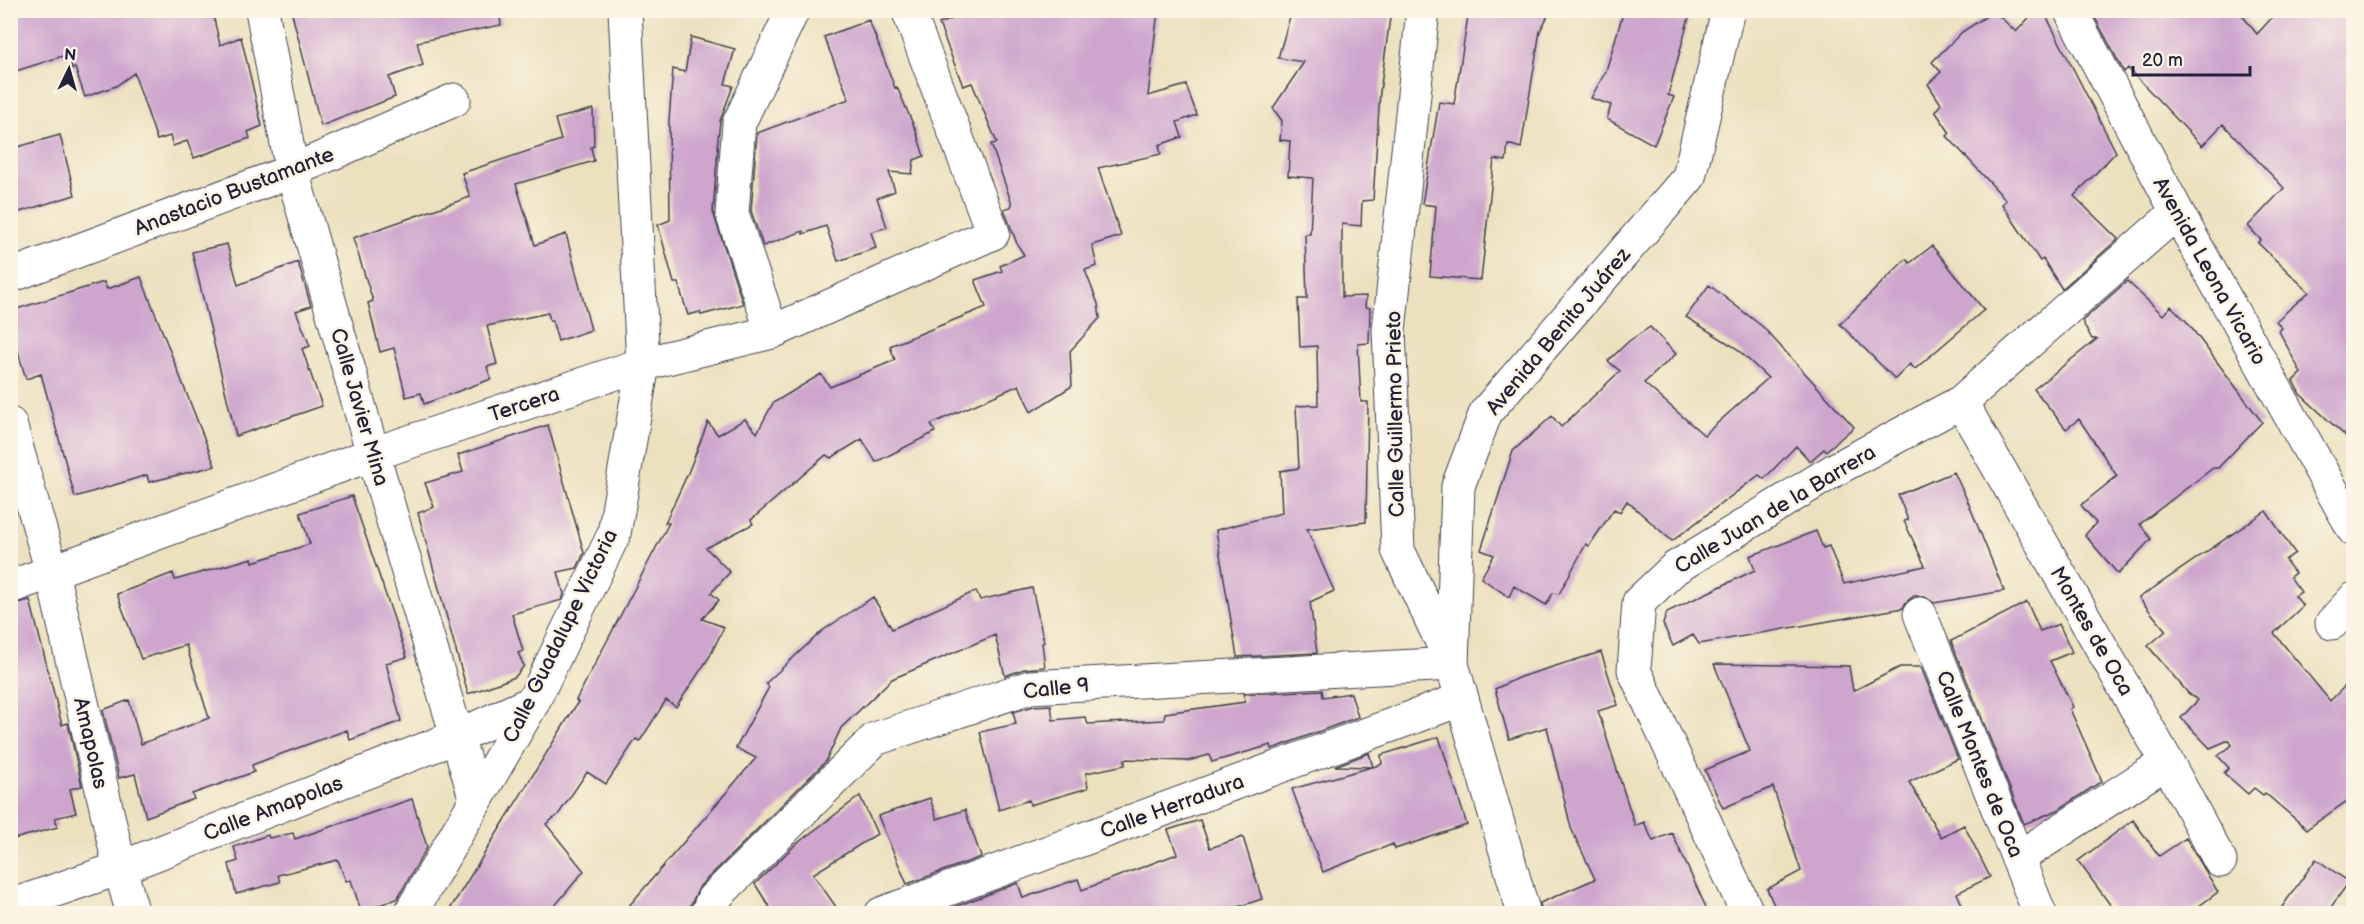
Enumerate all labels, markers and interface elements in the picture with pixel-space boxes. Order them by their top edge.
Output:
north arrow [39,39,99,99]
scale bar [2133,39,2250,77]
text: N [63,46,77,66]
text: 20 m [2142,50,2183,71]
street label: Anastacio Bustamante [131,142,338,241]
street label: Avenida Leona Vicario [2148,173,2272,370]
street label: Avenida Benito Juárez [1481,242,1636,420]
street label: Calle Guillermo Prieto [1381,310,1410,518]
street label: Calle Javier Mina [325,325,394,489]
street label: Tercera [486,381,563,428]
street label: Calle Juan de la Barrera [1670,440,1880,579]
street label: Calle Guadalupe Victoria [498,525,623,747]
street label: Montes de Oca [2044,562,2139,700]
street label: Calle Montes de Oca [1931,667,2028,861]
street label: Calle 9 [1022,673,1090,704]
street label: Amapolas [68,695,113,791]
street label: Calle Herradura [1097,769,1248,844]
street label: Calle Amapolas [200,770,346,847]

